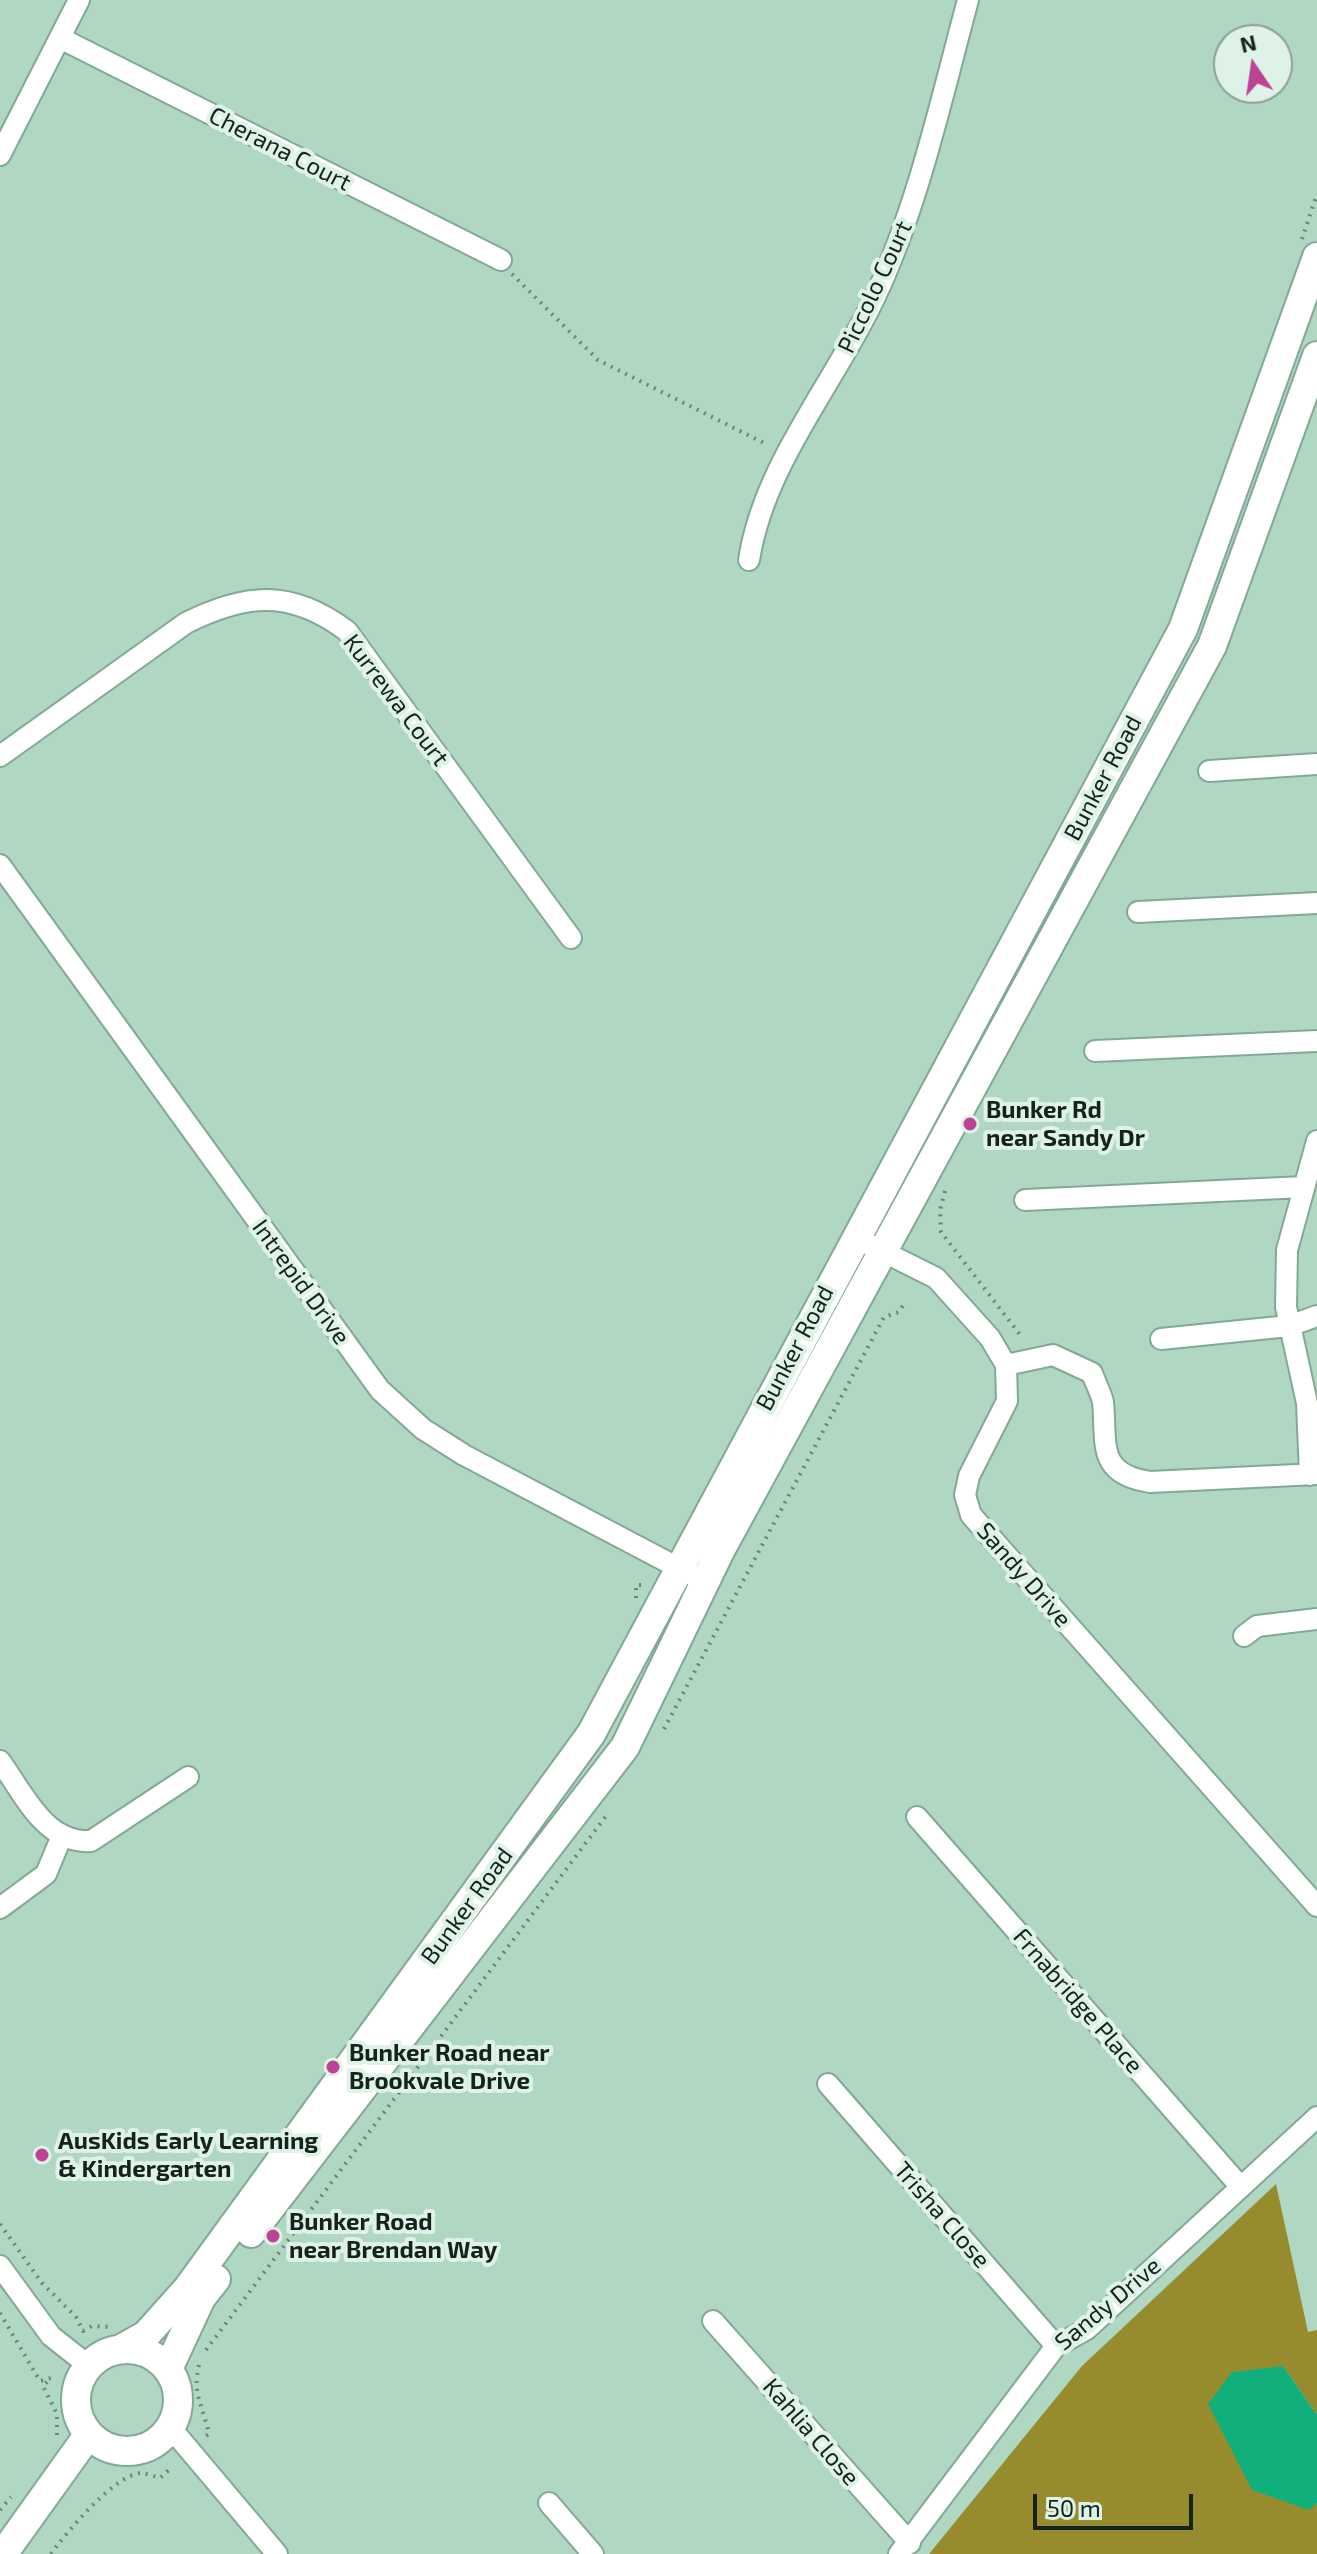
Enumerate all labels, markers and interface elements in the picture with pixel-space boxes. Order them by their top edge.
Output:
north arrow [1213,24,1293,104]
text: N [1237,28,1259,57]
street label: Cherana Court [204,101,356,197]
street label: Piccolo Court [832,216,918,358]
street label: Kurrewa Court [337,628,455,772]
street label: Bunker Road [1058,711,1148,845]
place label: Bunker Rd near Sandy Dr [986,1096,1145,1152]
marker: Bunker Rd near Sandy Dr [961,1115,979,1133]
street label: Intrepid Drive [246,1214,356,1350]
street label: Bunker Road [750,1281,840,1415]
street label: Sandy Drive [971,1517,1077,1633]
street label: Bunker Road [415,1842,519,1970]
street label: Frnabridge Place [1007,1923,1149,2079]
place label: Bunker Road near Brookvale Drive [349,2039,550,2095]
marker: Bunker Road near Brookvale Drive [324,2058,342,2076]
place label: AusKids Early Learning & Kindergarten [58,2127,318,2183]
marker: AusKids Early Learning & Kindergarten [33,2146,51,2164]
street label: Trisha Close [888,2156,996,2274]
place label: Bunker Road near Brendan Way [289,2208,497,2264]
marker: Bunker Road near Brendan Way [264,2227,282,2245]
street label: Sandy Drive [1049,2251,1167,2357]
street label: Kahlia Close [757,2373,865,2491]
scale bar [1037,2478,1197,2528]
text: 50 m [1047,2493,1101,2522]

